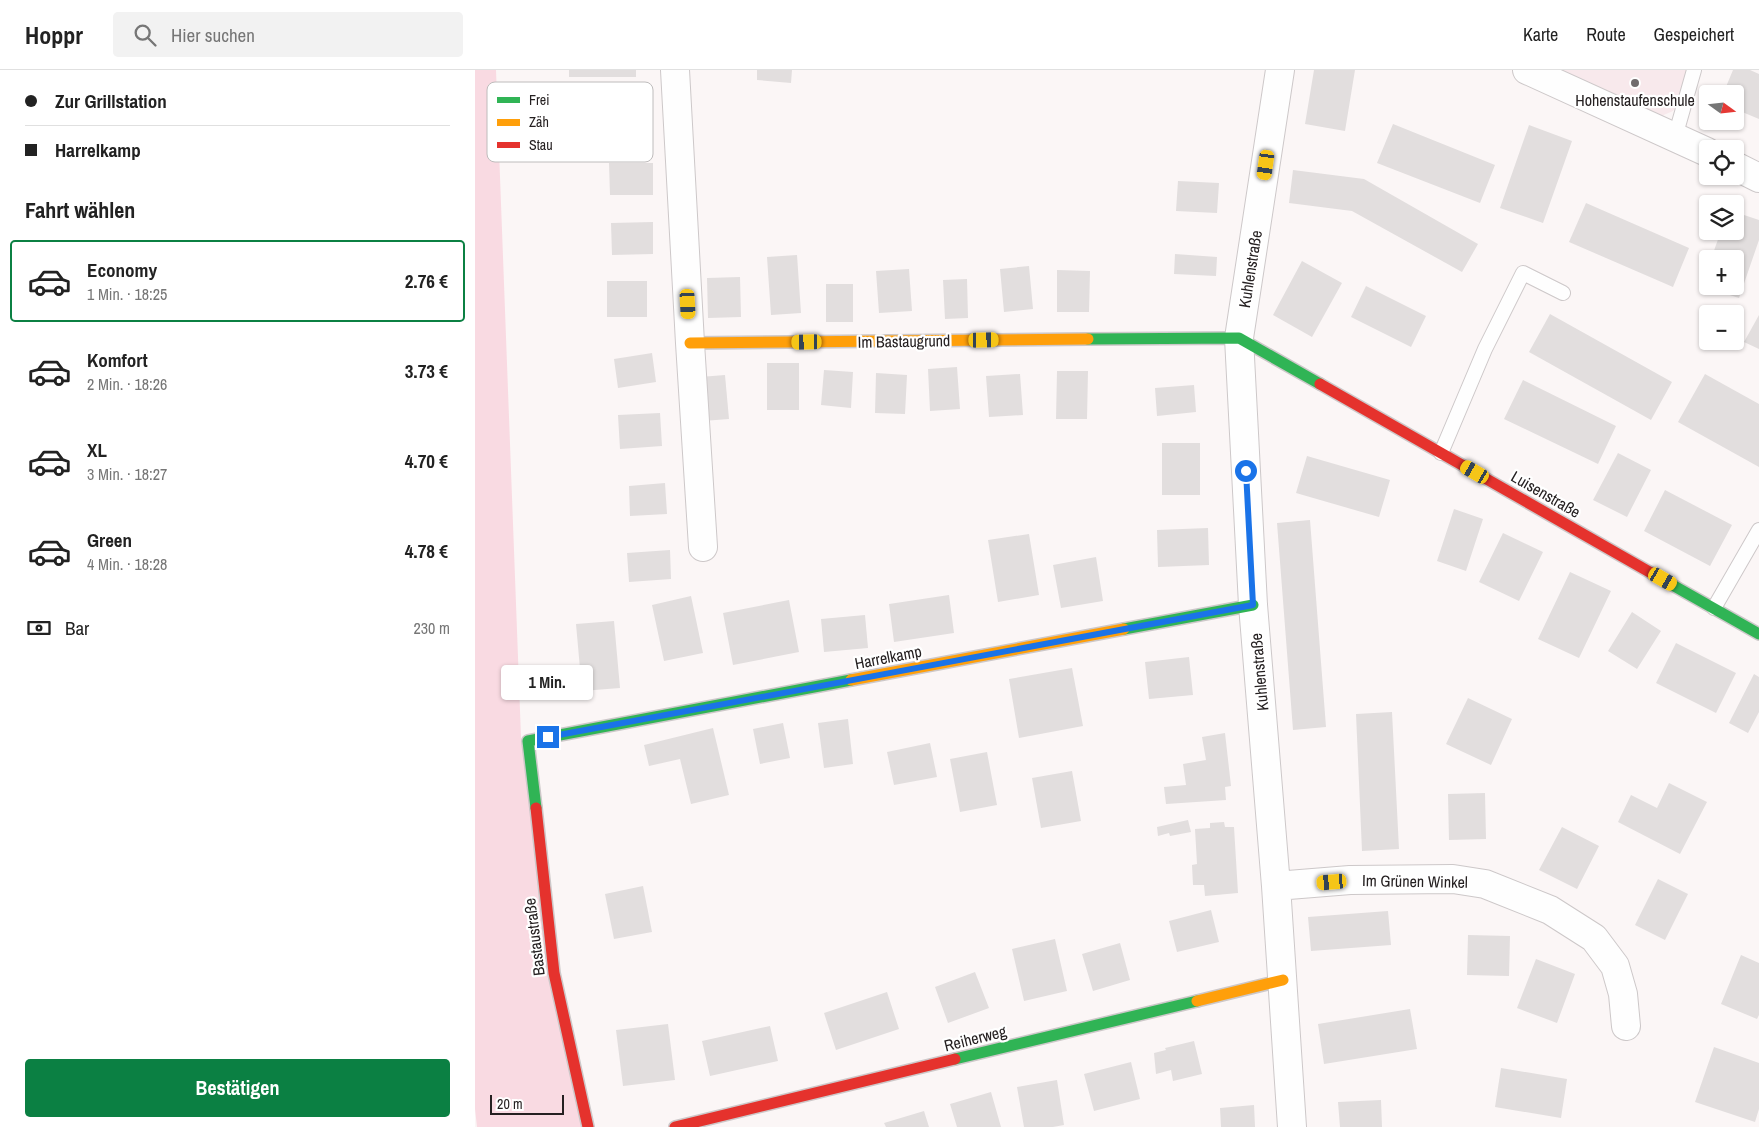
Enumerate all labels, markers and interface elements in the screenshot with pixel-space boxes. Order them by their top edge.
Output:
search box [113,12,463,57]
text: Hoppr [25,19,83,51]
icon: search [131,21,159,49]
text: Hier suchen [171,22,255,48]
text: Karte [1523,22,1558,47]
text: Route [1586,22,1626,47]
text: Gespeichert [1654,22,1734,47]
marker: Hohenstaufenschule [1629,77,1641,89]
legend [487,82,653,162]
north arrow [1699,85,1744,130]
map controls [1699,85,1744,350]
text: Zur Grillstation [55,88,167,114]
place label: Hohenstaufenschule [1575,89,1695,111]
text: Frei [529,91,549,109]
text: Zäh [529,113,549,131]
text: Stau [529,136,553,154]
text: Harrelkamp [55,137,141,163]
button: locate [1699,140,1744,185]
car [1256,149,1275,181]
text: Fahrt wählen [25,195,135,225]
button: layers [1699,195,1744,240]
street label: Kuhlenstraße [1233,229,1267,309]
button: + [1699,250,1744,295]
text: Economy [87,257,157,283]
icon: car [27,259,72,304]
text: 2.76 € [405,268,448,294]
text: 1 Min. · 18:25 [87,283,167,305]
car [679,289,696,319]
button: − [1699,305,1744,350]
street label: Im Bastaugrund [858,329,950,353]
car [968,332,999,348]
car [791,334,822,350]
text: Komfort [87,347,148,373]
icon: car [27,349,72,394]
text: 3.73 € [405,358,448,384]
text: 2 Min. · 18:26 [87,373,167,395]
text: XL [87,437,107,463]
icon: car [27,439,72,484]
text: 4.70 € [405,448,448,474]
car [1458,458,1491,486]
route start [1235,460,1257,482]
text: 3 Min. · 18:27 [87,463,167,485]
street label: Luisenstraße [1507,465,1585,523]
text: Green [87,527,132,553]
icon: car [27,529,72,574]
text: 4.78 € [405,538,448,564]
text: 4 Min. · 18:28 [87,553,167,575]
car [1646,565,1679,593]
icon: cash [25,614,53,642]
text: Bar [65,615,89,641]
text: 230 m [414,617,450,639]
street label: Kuhlenstraße [1245,632,1273,712]
street label: Harrelkamp [853,640,923,674]
callout: 1 Min. [502,664,594,700]
text: 1 Min. [528,671,566,693]
route end [537,726,559,748]
street label: Im Grünen Winkel [1362,869,1468,893]
car [1316,873,1347,891]
street label: Bastaustraße [518,897,550,977]
street label: Reiherweg [942,1019,1009,1056]
button: Bestätigen [25,1059,450,1117]
scale bar [490,1092,564,1115]
text: 20 m [497,1095,523,1113]

